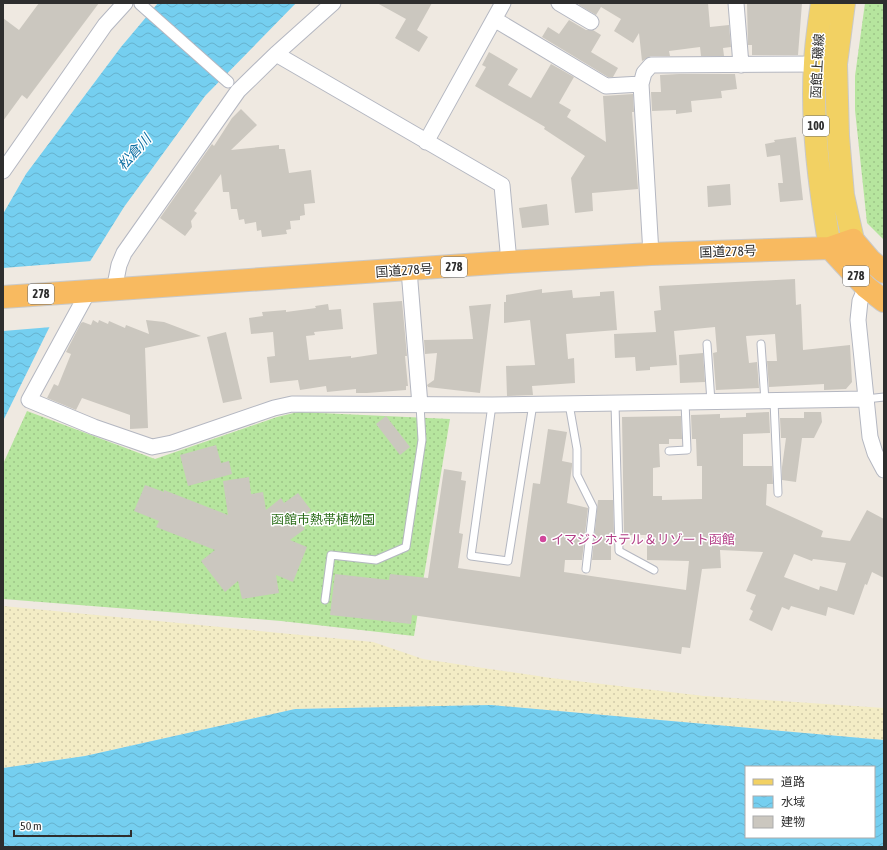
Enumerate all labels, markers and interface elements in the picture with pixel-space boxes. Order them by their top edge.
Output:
street label: 函館上磯線 [808,33,827,99]
road number: 100 [803,116,829,136]
water label: 松倉川 [114,130,155,173]
street label: 国道278号 [699,243,757,260]
road number: 278 [441,257,467,277]
street label: 国道278号 [375,261,433,280]
road number: 278 [843,266,869,286]
road number: 278 [28,284,54,304]
park label: 函館市熱帯植物園 [271,512,375,527]
place label: イマジン ホテル＆リゾート函館 [551,532,735,547]
marker: イマジン ホテル＆リゾート函館 [538,534,548,544]
legend [745,766,875,838]
text: 道路 [781,775,805,789]
text: 水域 [781,795,805,809]
scale bar [14,812,131,838]
text: 建物 [781,815,805,829]
text: 50 m [20,819,42,833]

